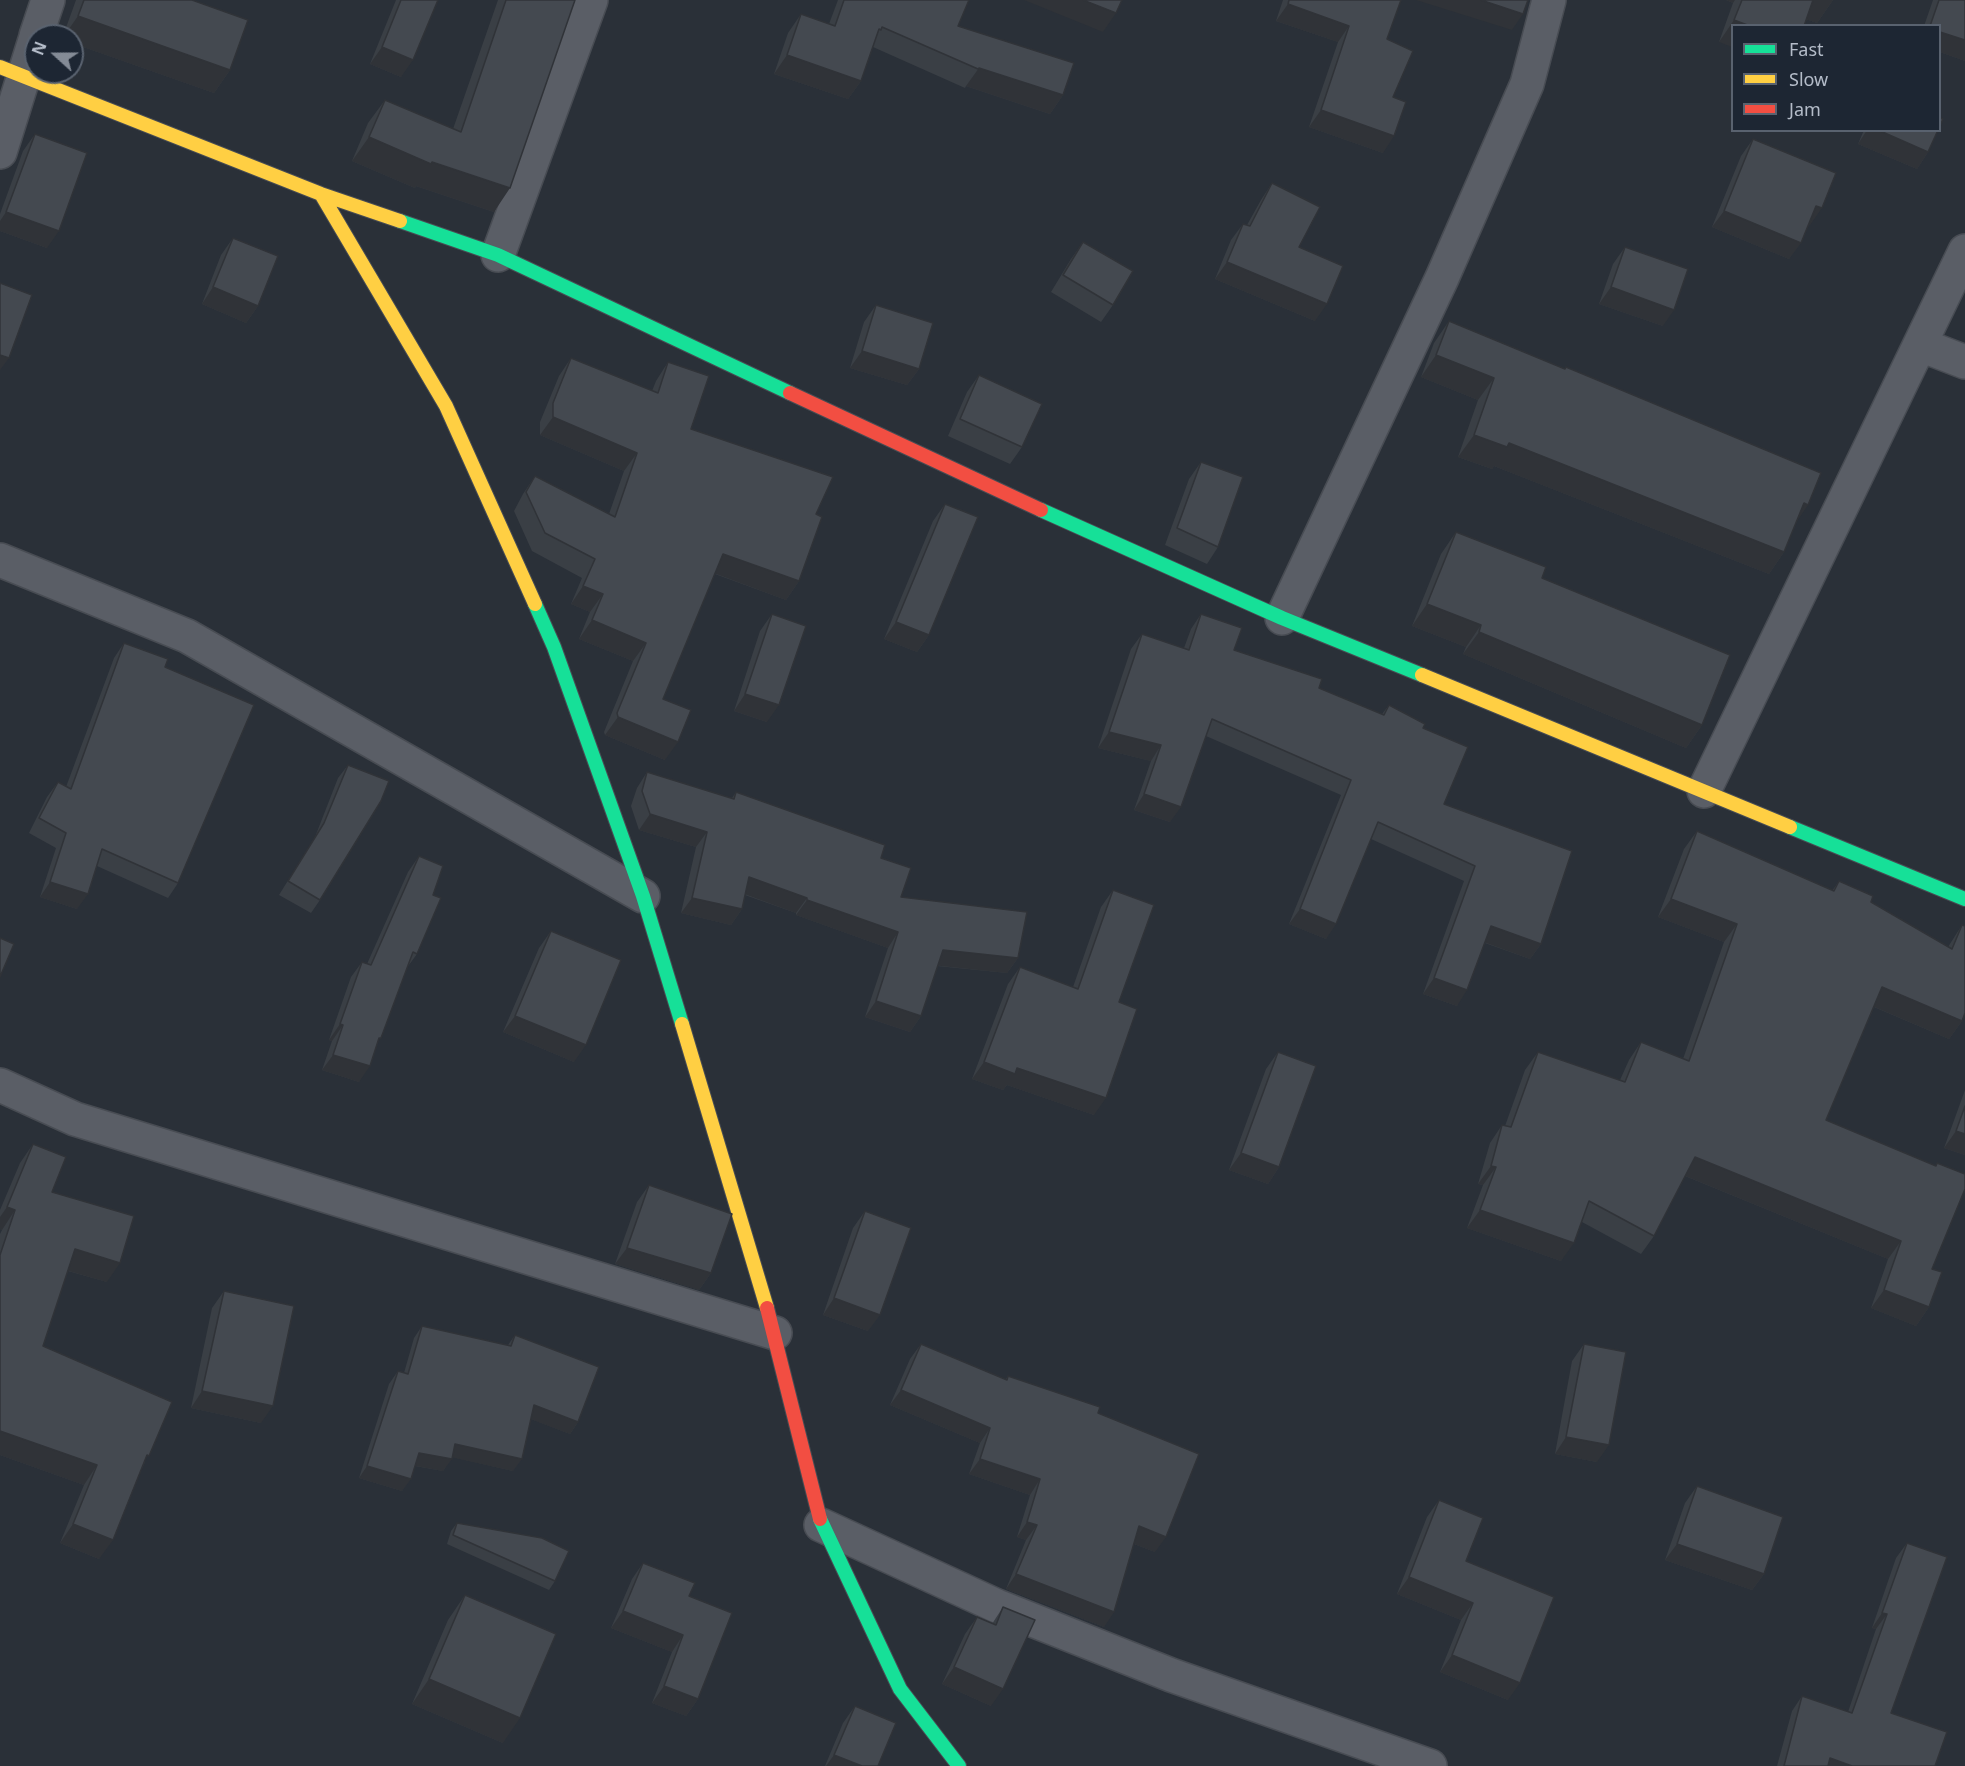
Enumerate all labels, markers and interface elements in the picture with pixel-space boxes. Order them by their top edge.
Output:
north arrow [24,24,84,84]
legend [1731,24,1941,132]
text: Fast [1789,37,1824,61]
text: N [26,38,52,58]
text: Slow [1789,67,1828,91]
text: Jam [1789,97,1821,121]

